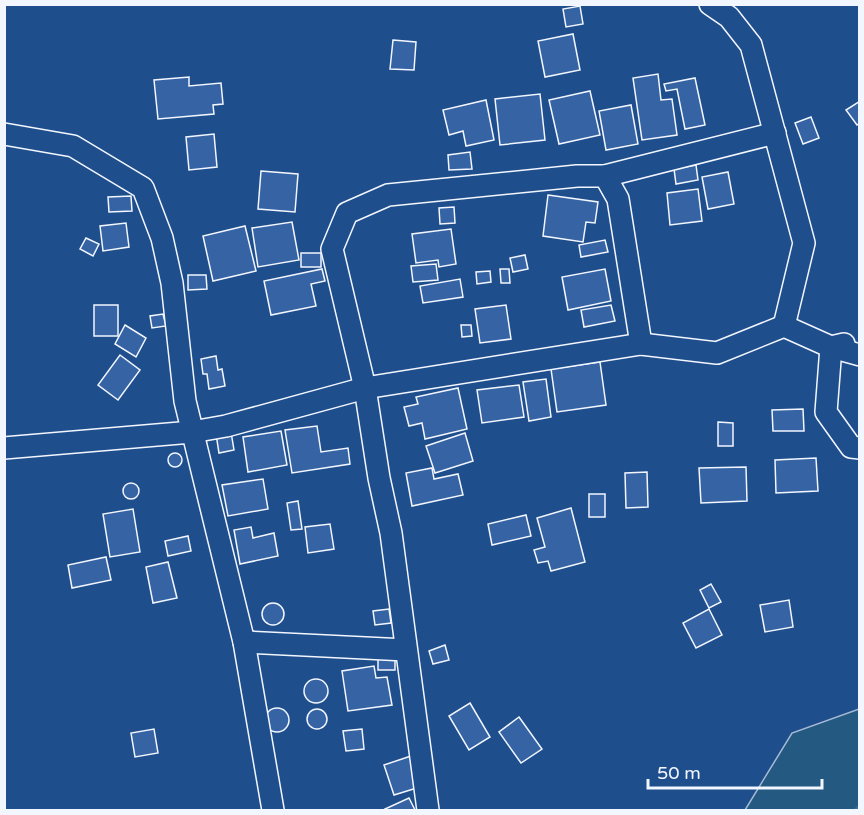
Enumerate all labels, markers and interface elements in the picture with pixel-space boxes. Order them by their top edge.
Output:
scale bar [648,752,822,790]
text: 50 m [657,762,701,784]

